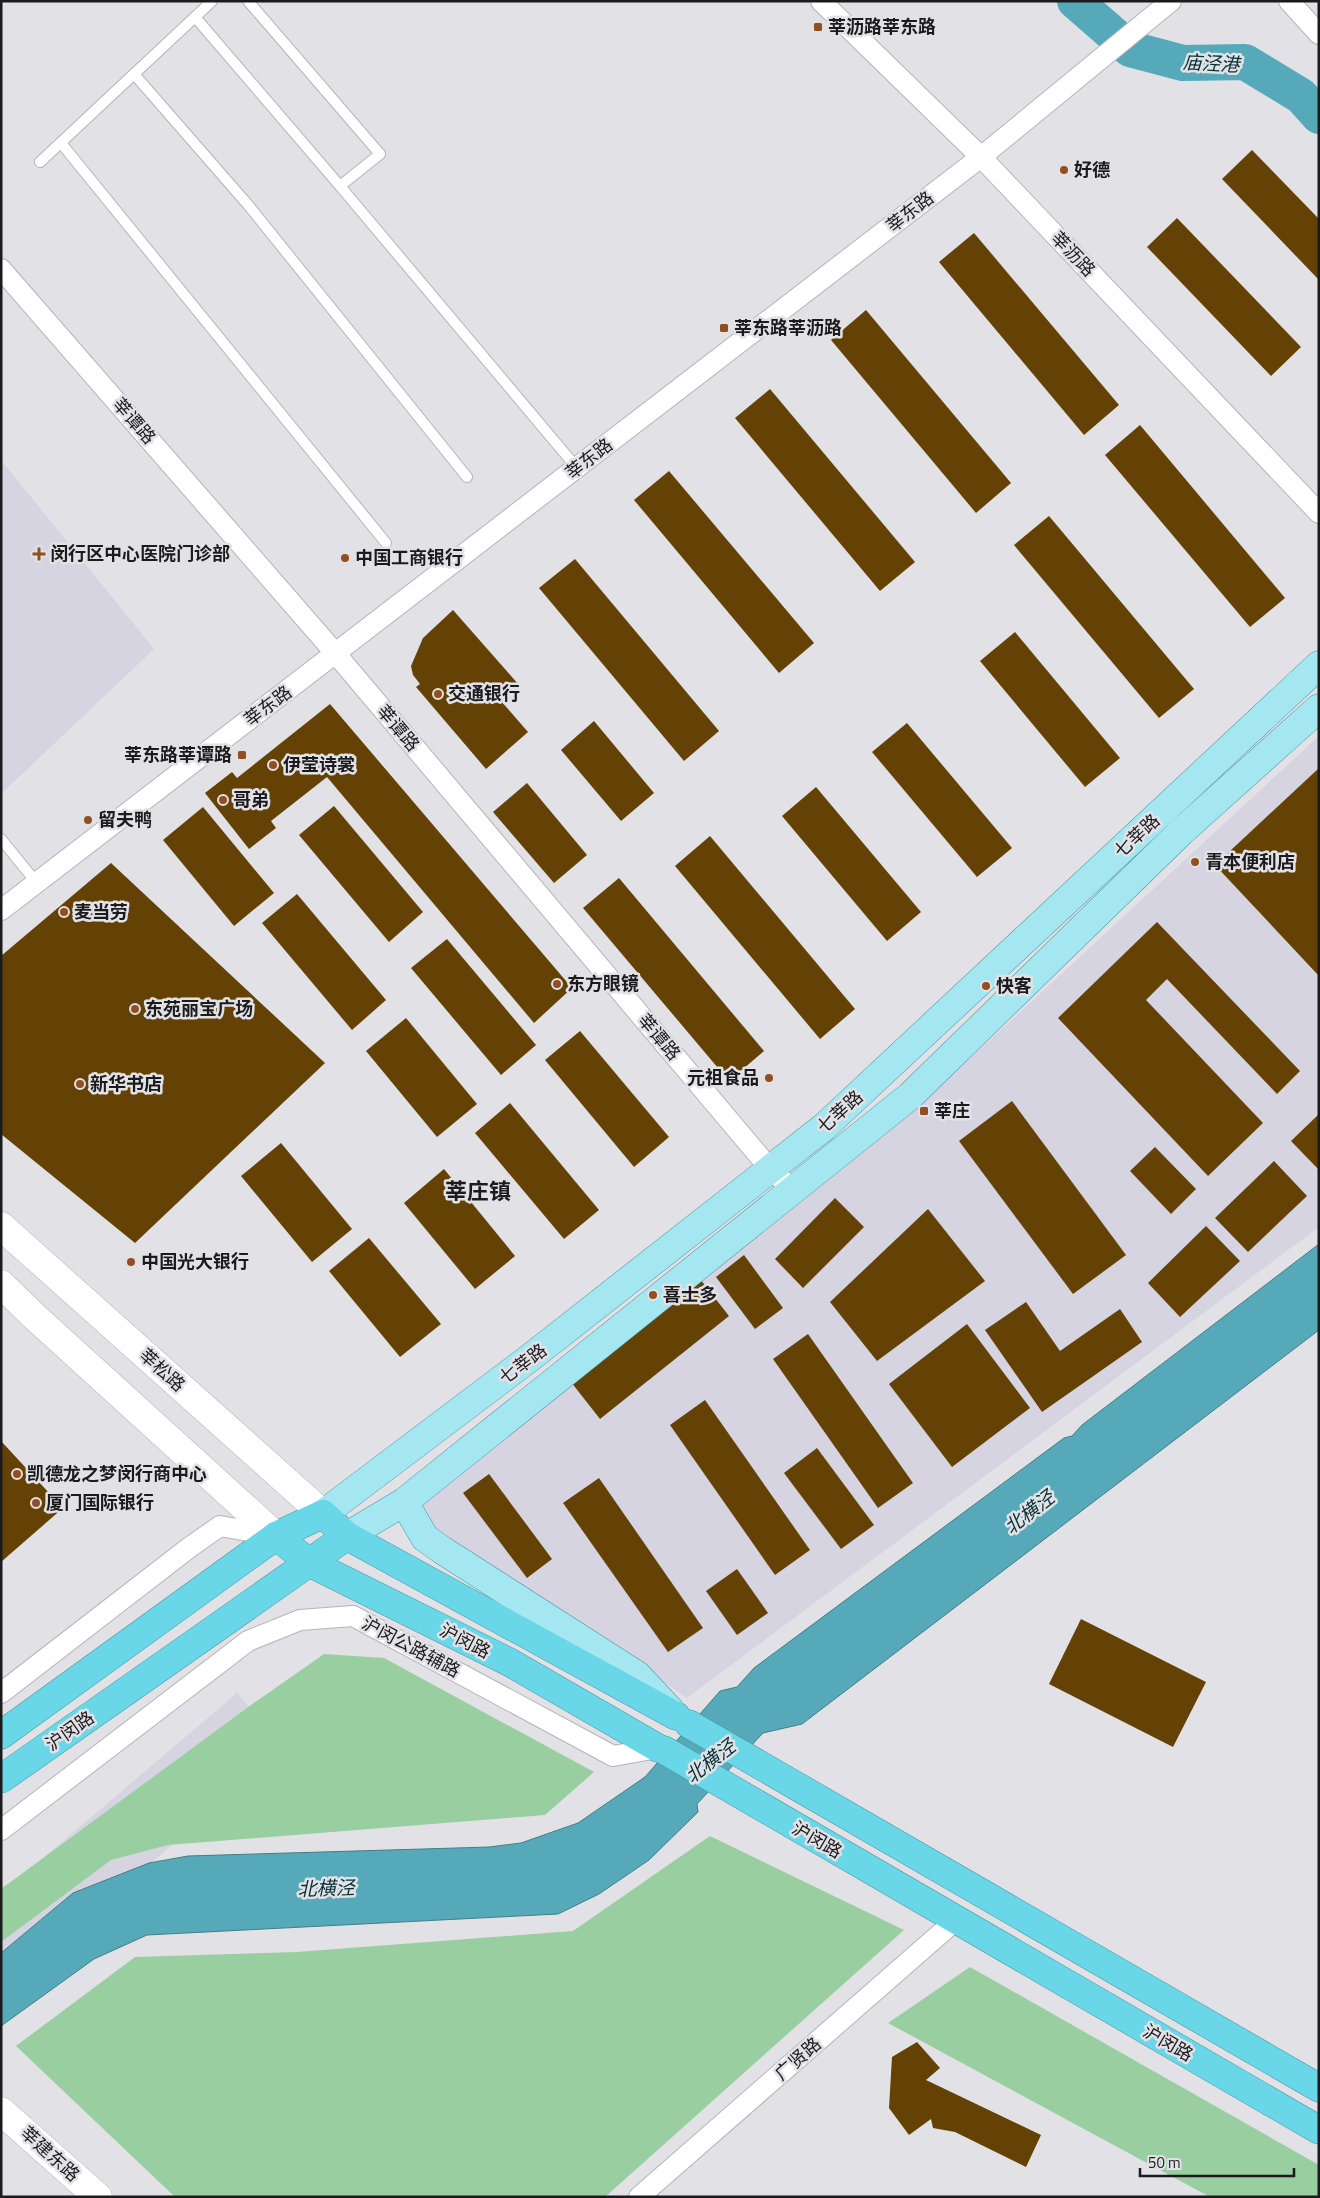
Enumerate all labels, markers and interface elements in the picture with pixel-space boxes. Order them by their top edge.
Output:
place label: 莘沥路莘东路 [828,13,936,40]
marker: 莘沥路莘东路 [812,21,824,33]
water label: 庙泾港 [1182,47,1243,79]
place label: 好德 [1074,156,1110,183]
marker: 好德 [1058,164,1070,176]
street label: 莘东路 [880,184,939,239]
street label: 莘沥路 [1045,225,1102,282]
place label: 莘东路莘沥路 [734,314,842,341]
marker: 莘东路莘沥路 [718,322,730,334]
street label: 莘谭路 [106,391,162,450]
street label: 莘东路 [559,431,618,486]
place label: 闵行区中心医院门诊部 [50,540,230,567]
place label: 中国工商银行 [355,544,463,571]
marker: 闵行区中心医院门诊部 [32,547,46,561]
marker: 中国工商银行 [339,552,351,564]
street label: 莘东路 [238,679,297,733]
place label: 交通银行 [448,680,520,707]
marker: 交通银行 [432,688,444,700]
street label: 莘谭路 [371,698,426,757]
place label: 莘东路莘谭路 [124,741,232,768]
marker: 莘东路莘谭路 [236,749,248,761]
place label: 伊莹诗裳 [283,751,355,778]
marker: 伊莹诗裳 [267,759,279,771]
place label: 哥弟 [233,786,269,813]
marker: 哥弟 [217,794,229,806]
place label: 留夫鸭 [98,806,152,833]
street label: 七莘路 [1108,807,1166,864]
marker: 留夫鸭 [82,814,94,826]
place label: 青本便利店 [1205,848,1295,875]
marker: 青本便利店 [1189,856,1201,868]
place label: 麦当劳 [74,898,128,925]
marker: 麦当劳 [58,906,70,918]
place label: 东方眼镜 [567,970,639,997]
place label: 快客 [996,972,1032,999]
marker: 东方眼镜 [551,978,563,990]
marker: 快客 [980,980,992,992]
place label: 东苑丽宝广场 [145,995,253,1022]
marker: 东苑丽宝广场 [129,1003,141,1015]
street label: 莘谭路 [632,1007,687,1066]
place label: 元祖食品 [687,1064,759,1091]
place label: 新华书店 [90,1070,162,1097]
marker: 元祖食品 [763,1072,775,1084]
marker: 新华书店 [74,1078,86,1090]
street label: 七莘路 [811,1084,869,1140]
place label: 莘庄 [934,1097,970,1124]
marker: 莘庄 [918,1105,930,1117]
district label: 莘庄镇 [445,1174,511,1208]
place label: 中国光大银行 [141,1248,249,1275]
marker: 中国光大银行 [125,1256,137,1268]
place label: 喜士多 [663,1281,717,1308]
marker: 喜士多 [647,1289,659,1301]
street label: 七莘路 [493,1337,552,1391]
street label: 莘松路 [133,1342,191,1398]
place label: 凯德龙之梦闵行商中心 [27,1460,207,1487]
marker: 凯德龙之梦闵行商中心 [11,1468,23,1480]
water label: 北横泾 [997,1481,1062,1541]
place label: 厦门国际银行 [46,1489,154,1516]
marker: 厦门国际银行 [30,1497,42,1509]
street label: 沪闵公路辅路 [357,1609,465,1684]
street label: 沪闵路 [435,1616,495,1665]
street label: 沪闵路 [40,1704,100,1757]
water label: 北横泾 [678,1730,743,1790]
street label: 沪闵路 [787,1814,847,1865]
water label: 北横泾 [297,1872,357,1903]
street label: 沪闵路 [1138,2017,1198,2068]
street label: 广贤路 [768,2031,827,2087]
street label: 莘建东路 [15,2120,86,2188]
scale bar [1140,2146,1294,2178]
text: 50 m [1148,2151,1181,2174]

